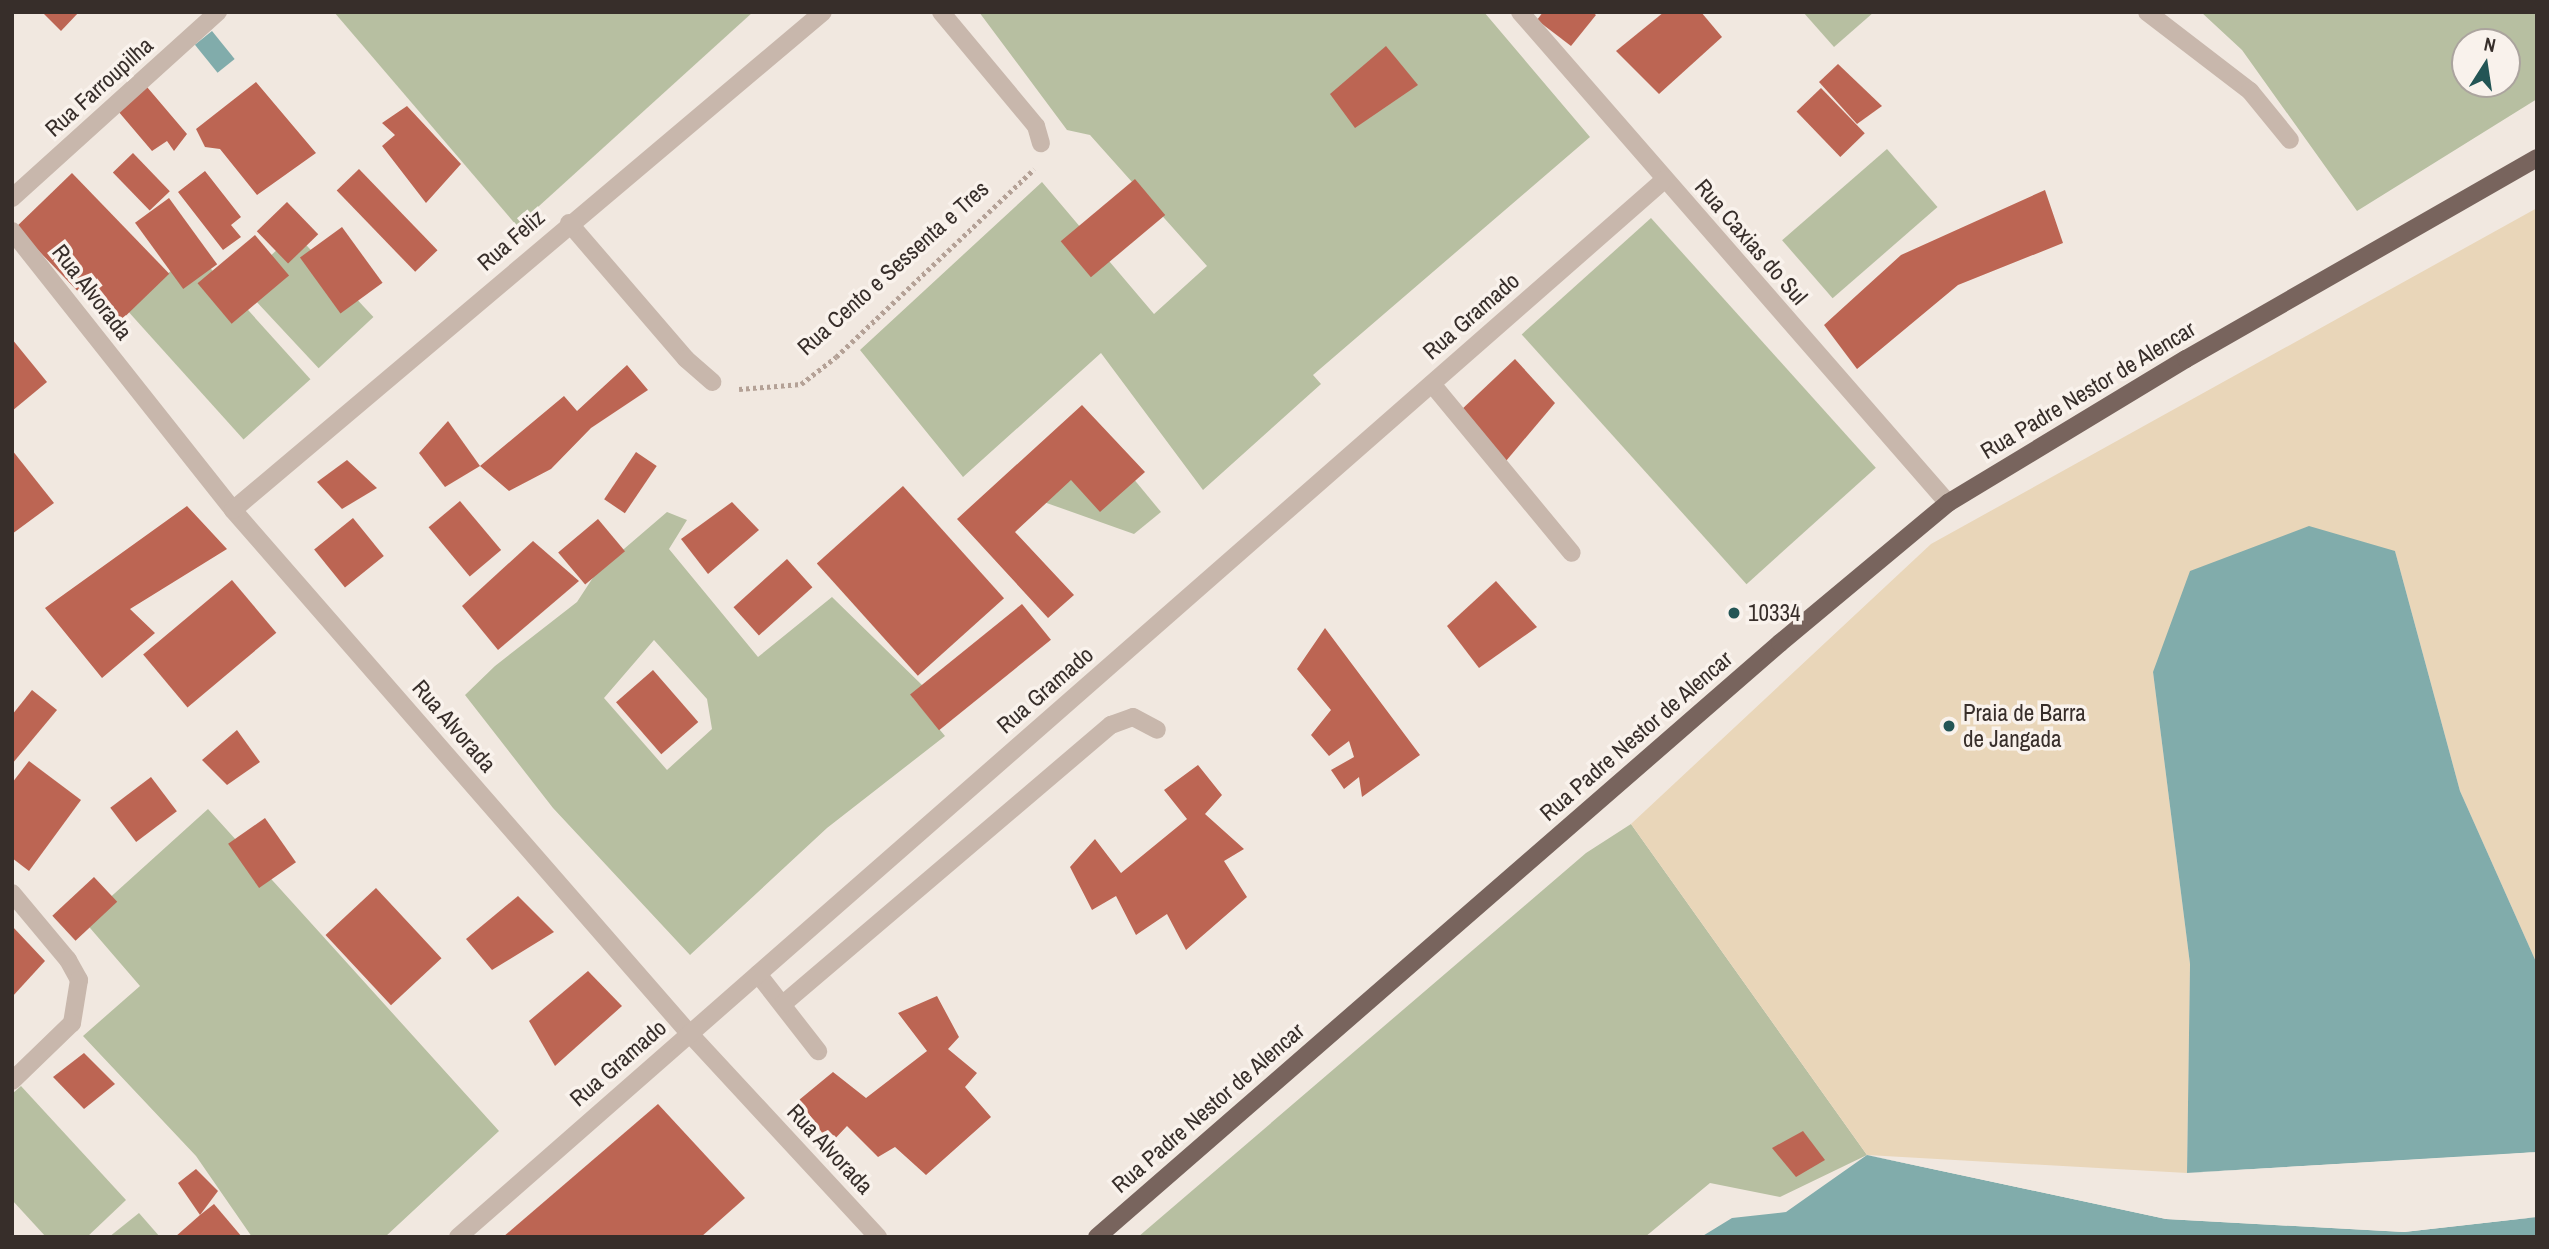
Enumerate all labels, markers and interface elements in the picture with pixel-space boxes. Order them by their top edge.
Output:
north arrow [2451,28,2521,98]
street label: Rua Farroupilha [39,31,159,143]
text: N [2482,31,2498,58]
street label: Rua Caxias do Sul [1689,174,1813,310]
street label: Rua Cento e Sessenta e Tres [792,175,994,361]
street label: Rua Feliz [472,203,550,277]
street label: Rua Alvorada [46,238,138,346]
street label: Rua Gramado [1417,267,1525,365]
street label: Rua Padre Nestor de Alencar [1975,315,2201,465]
place label: 10334 [1748,599,1800,627]
marker: 10334 [1726,605,1742,621]
street label: Rua Gramado [991,641,1099,739]
street label: Rua Padre Nestor de Alencar [1534,645,1738,827]
street label: Rua Alvorada [406,674,502,778]
place label: Praia de Barra de Jangada [1963,699,2086,753]
marker: Praia de Barra de Jangada [1941,718,1957,734]
street label: Rua Gramado [564,1014,672,1112]
street label: Rua Padre Nestor de Alencar [1106,1017,1310,1199]
street label: Rua Alvorada [781,1098,879,1200]

